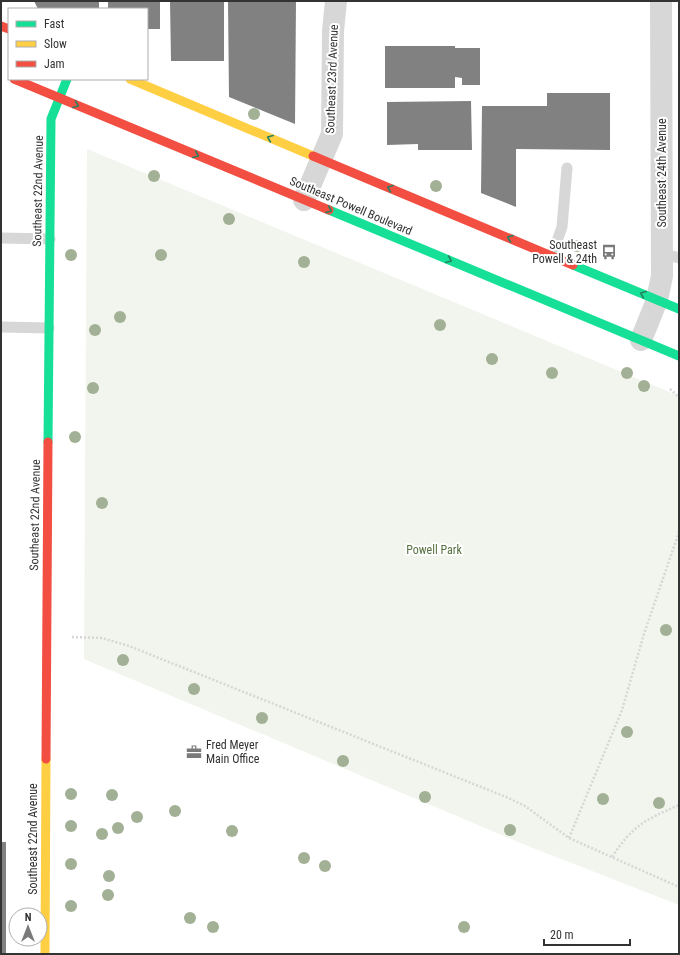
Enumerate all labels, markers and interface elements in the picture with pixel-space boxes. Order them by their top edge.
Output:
legend [8,8,148,80]
text: Fast [44,17,65,31]
street label: Southeast 23rd Avenue [323,24,341,134]
text: Slow [44,37,67,51]
text: Jam [44,57,65,71]
one-way arrow [73,100,80,108]
street label: Southeast 24th Avenue [655,118,669,228]
street label: Southeast 22nd Avenue [30,135,46,247]
one-way arrow [267,135,275,143]
one-way arrow [193,150,200,158]
street label: Southeast Powell Boulevard [288,174,414,238]
one-way arrow [387,185,395,193]
one-way arrow [325,205,332,213]
one-way arrow [507,235,515,243]
place label: Southeast Powell & 24th [532,238,597,266]
bus stop icon: Southeast Powell & 24th [600,243,618,261]
one-way arrow [445,256,452,264]
one-way arrow [640,290,647,298]
street label: Southeast 22nd Avenue [27,459,43,571]
park label: Powell Park [406,543,462,557]
place label: Fred Meyer Main Office [206,738,260,766]
office icon: Fred Meyer Main Office [185,743,203,761]
street label: Southeast 22nd Avenue [26,783,40,895]
north arrow [8,907,48,947]
text: N [25,911,32,924]
scale bar [544,921,630,947]
text: 20 m [550,928,574,942]

